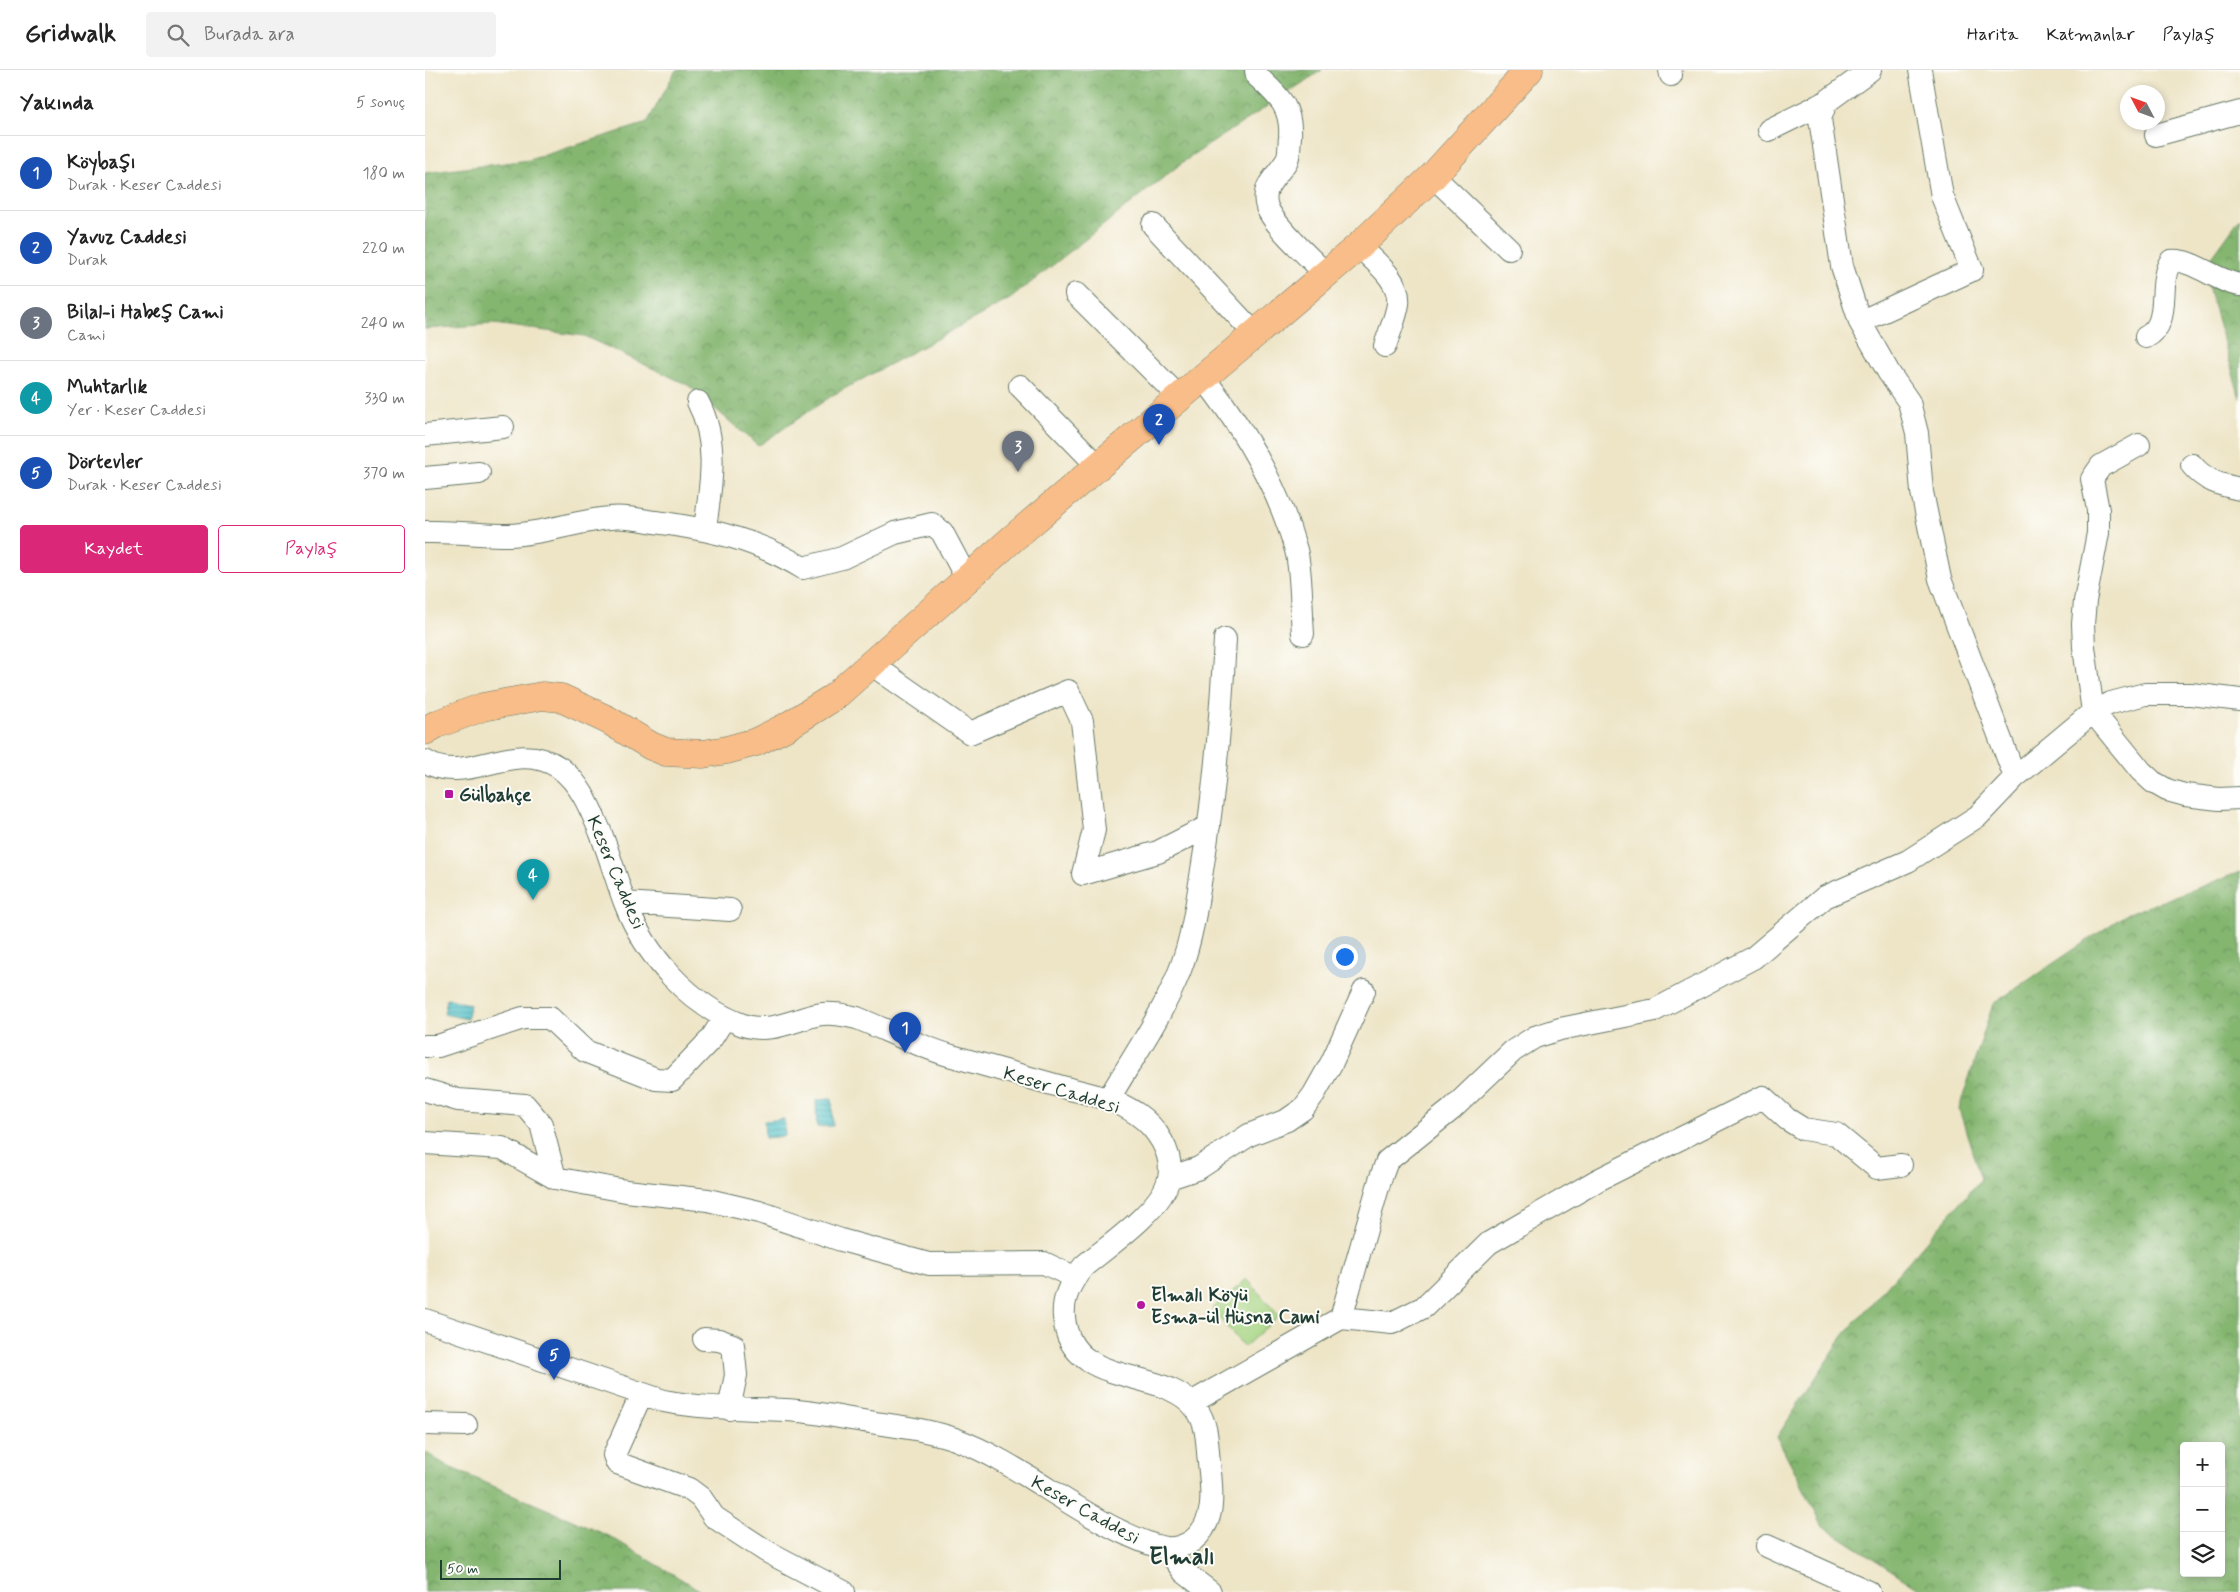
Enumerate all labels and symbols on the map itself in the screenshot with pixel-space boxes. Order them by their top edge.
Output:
north arrow [2120,85,2165,130]
pin: 2 [1143,404,1175,445]
pin: 3 [1002,431,1034,472]
place label: Gülbahçe [459,783,532,808]
marker: Gülbahçe [443,788,455,800]
street label: Keser Caddesi [580,812,651,933]
pin: 4 [517,859,549,900]
your location [1332,944,1358,970]
pin: 1 [889,1012,921,1053]
street label: Keser Caddesi [1000,1061,1123,1120]
place label: Elmalı Köyü Esma-ül Hüsna Cami [1151,1283,1320,1330]
marker: Elmalı Köyü Esma-ül Hüsna Cami [1135,1299,1147,1311]
pin: 5 [538,1339,570,1380]
street label: Keser Caddesi [1026,1470,1144,1551]
district label: Elmalı [1149,1542,1215,1573]
scale bar [440,1557,561,1580]

